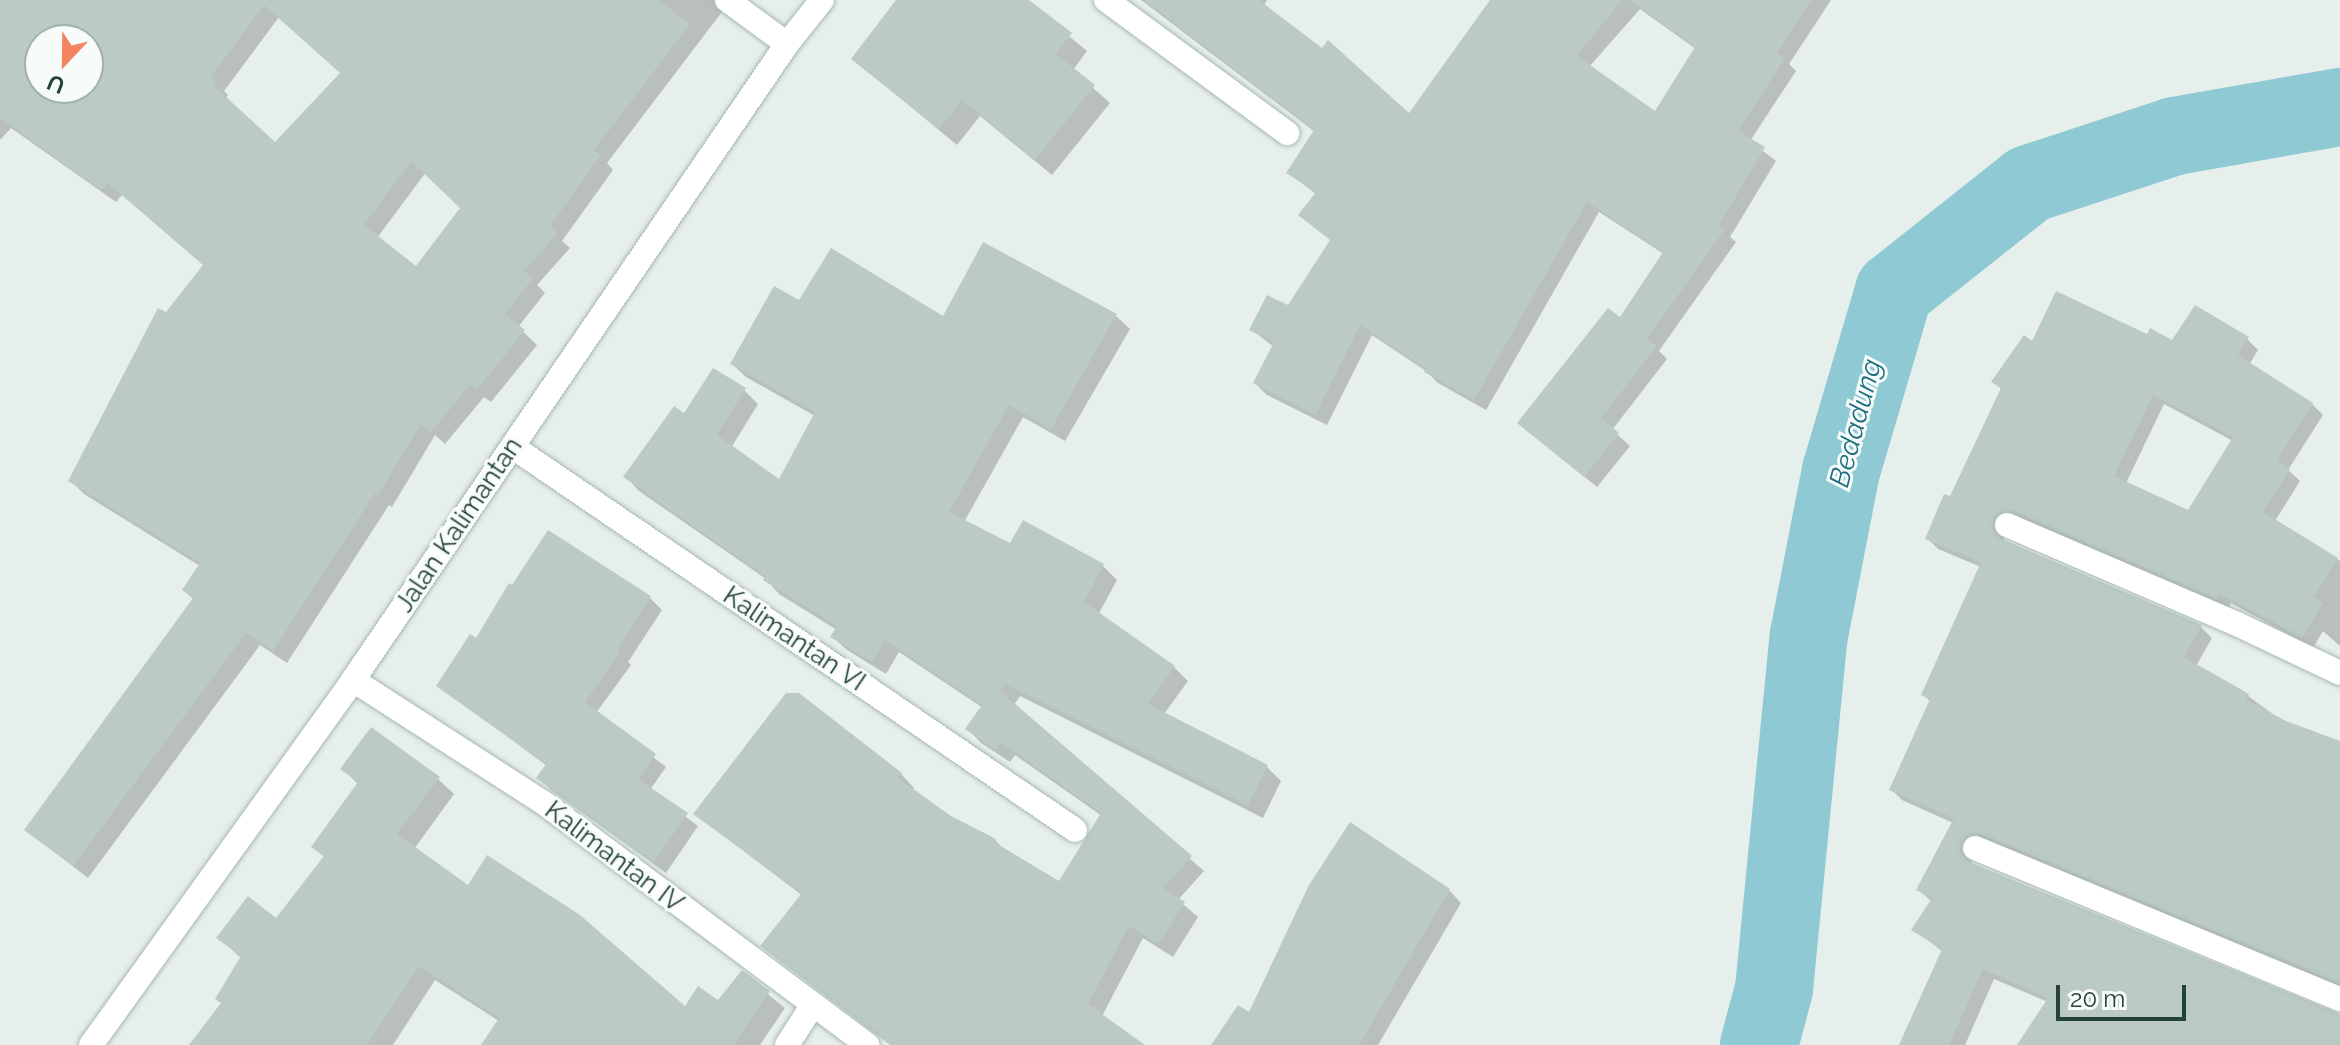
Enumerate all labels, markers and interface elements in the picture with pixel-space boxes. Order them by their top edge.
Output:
north arrow [24,24,104,104]
text: U [43,69,68,100]
water label: Bedadung [1823,355,1889,491]
street label: Jalan Kalimantan [389,432,529,618]
street label: Kalimantan VI [717,580,871,698]
street label: Kalimantan IV [539,795,689,919]
scale bar [2060,969,2190,1019]
text: 20 m [2070,984,2125,1013]

